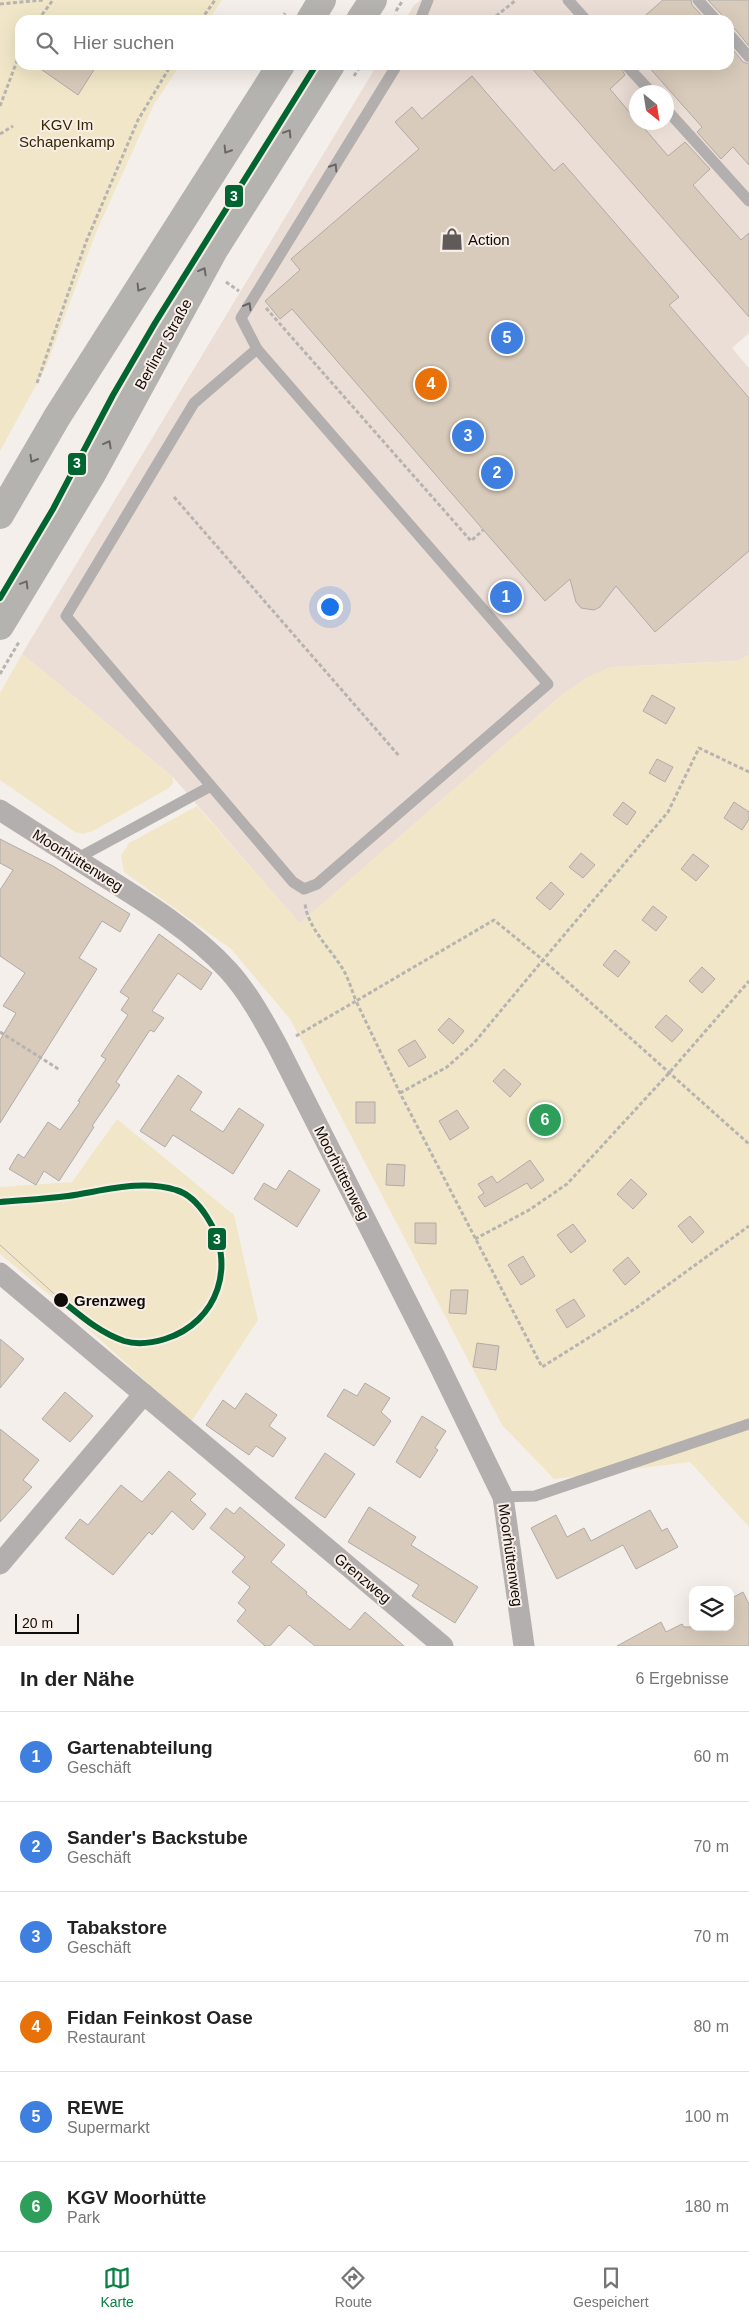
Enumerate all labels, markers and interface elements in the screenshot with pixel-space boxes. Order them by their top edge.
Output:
search box [15,15,734,70]
icon: search [33,29,61,57]
text: Hier suchen [73,32,174,53]
north arrow [629,85,674,130]
park label: KGV Im Schapenkamp [19,116,115,150]
one-way arrow [282,129,292,138]
one-way arrow [224,145,233,154]
one-way arrow [327,164,337,173]
line badge: 3 [224,184,244,208]
text: 3 [230,188,238,204]
shop icon: Action [439,226,465,252]
place label: Action [468,231,510,248]
one-way arrow [197,267,207,276]
one-way arrow [136,282,146,291]
street label: Berliner Straße [131,296,195,392]
one-way arrow [242,302,252,311]
pin: 5 [491,319,523,357]
pin: 4 [415,365,447,403]
pin: 3 [452,417,484,455]
one-way arrow [102,440,112,449]
line badge: 3 [67,452,87,476]
one-way arrow [29,454,39,463]
pin: 2 [481,454,513,492]
text: 3 [73,455,81,471]
pin: 1 [490,578,522,616]
one-way arrow [19,580,29,589]
your location [317,594,343,620]
street label: Moorhüttenweg [30,825,126,895]
pin: 6 [529,1101,561,1139]
street label: Moorhüttenweg [311,1123,373,1223]
line badge: 3 [207,1227,227,1251]
text: 3 [213,1231,221,1247]
marker: Grenzweg [52,1291,70,1309]
place label: Grenzweg [74,1292,146,1309]
street label: Moorhüttenweg [495,1503,527,1607]
street label: Grenzweg [331,1550,395,1606]
map controls [689,1586,734,1631]
button: layers [689,1586,734,1631]
scale bar [15,1611,79,1634]
text: 20 m [22,1615,53,1631]
text: In der Nähe [20,1667,134,1690]
text: 6 Ergebnisse [636,1670,729,1687]
text: Gartenabteilung [67,1737,213,1758]
text: 1 [32,1748,40,1765]
text: 60 m [693,1748,729,1765]
text: Geschäft [67,1759,131,1776]
text: Sander's Backstube [67,1827,248,1848]
text: 2 [32,1838,40,1855]
text: 70 m [693,1838,729,1855]
text: Geschäft [67,1849,131,1866]
text: Tabakstore [67,1917,167,1938]
text: 3 [32,1928,40,1945]
text: 70 m [693,1928,729,1945]
text: Geschäft [67,1939,131,1956]
text: Fidan Feinkost Oase [67,2007,253,2028]
text: 4 [32,2018,40,2035]
text: 80 m [693,2018,729,2035]
text: Restaurant [67,2029,145,2046]
text: REWE [67,2097,124,2118]
text: 5 [32,2108,40,2125]
text: 100 m [685,2108,729,2125]
text: Supermarkt [67,2119,150,2136]
text: KGV Moorhütte [67,2187,206,2208]
text: 6 [32,2198,40,2215]
text: 180 m [685,2198,729,2215]
text: Park [67,2209,100,2226]
tab: Karte [100,2264,134,2310]
tab: Route [335,2264,372,2310]
tab: Gespeichert [573,2264,649,2310]

